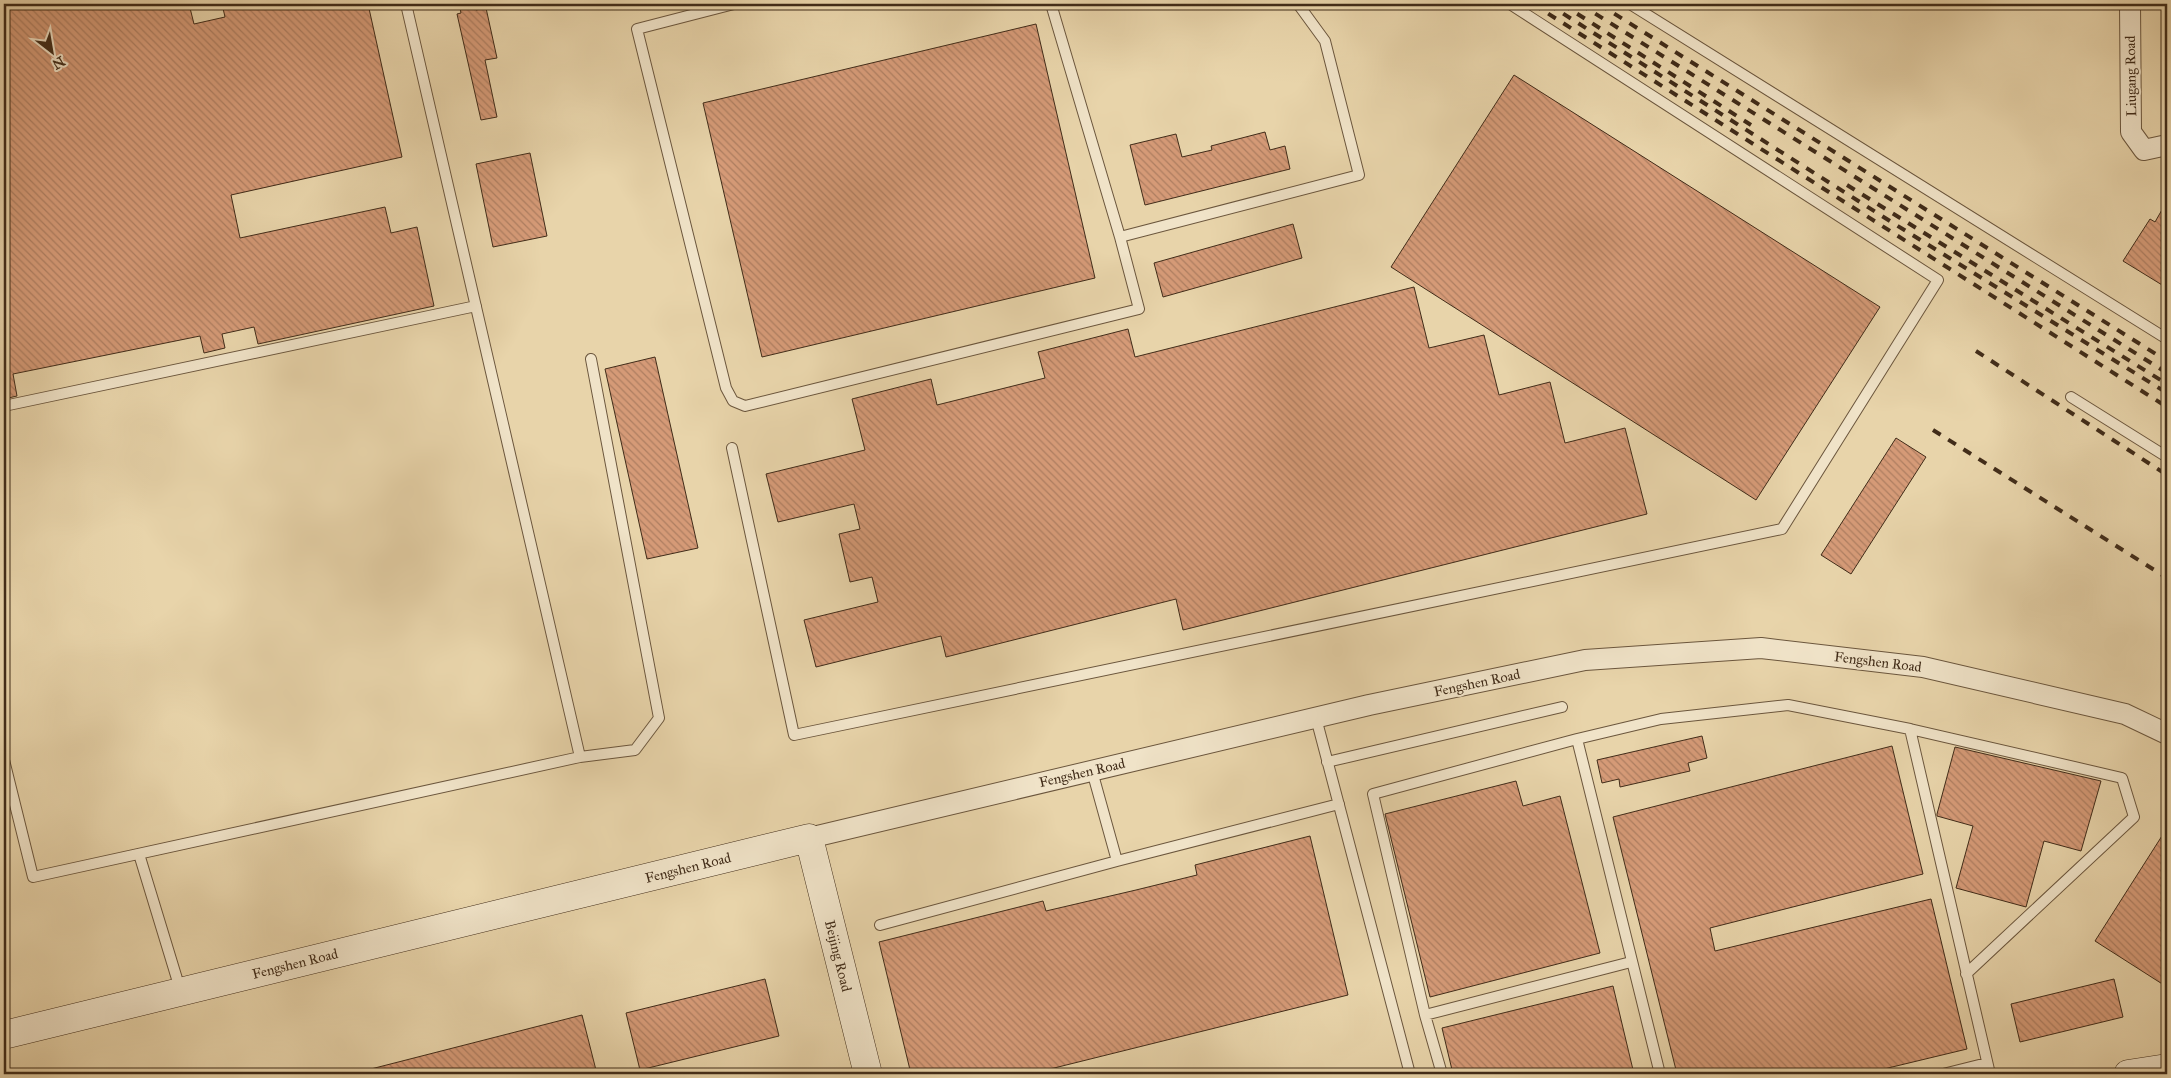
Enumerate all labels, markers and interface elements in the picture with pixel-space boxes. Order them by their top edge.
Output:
north arrow [28,28,78,78]
street label: Liugang Road [2122,35,2140,117]
text: N [49,52,68,73]
street label: Fengshen Road [1833,648,1923,676]
street label: Fengshen Road [1432,666,1522,700]
street label: Fengshen Road [1037,755,1127,791]
street label: Fengshen Road [643,849,733,887]
street label: Beijing Road [821,918,855,994]
street label: Fengshen Road [250,945,340,983]

